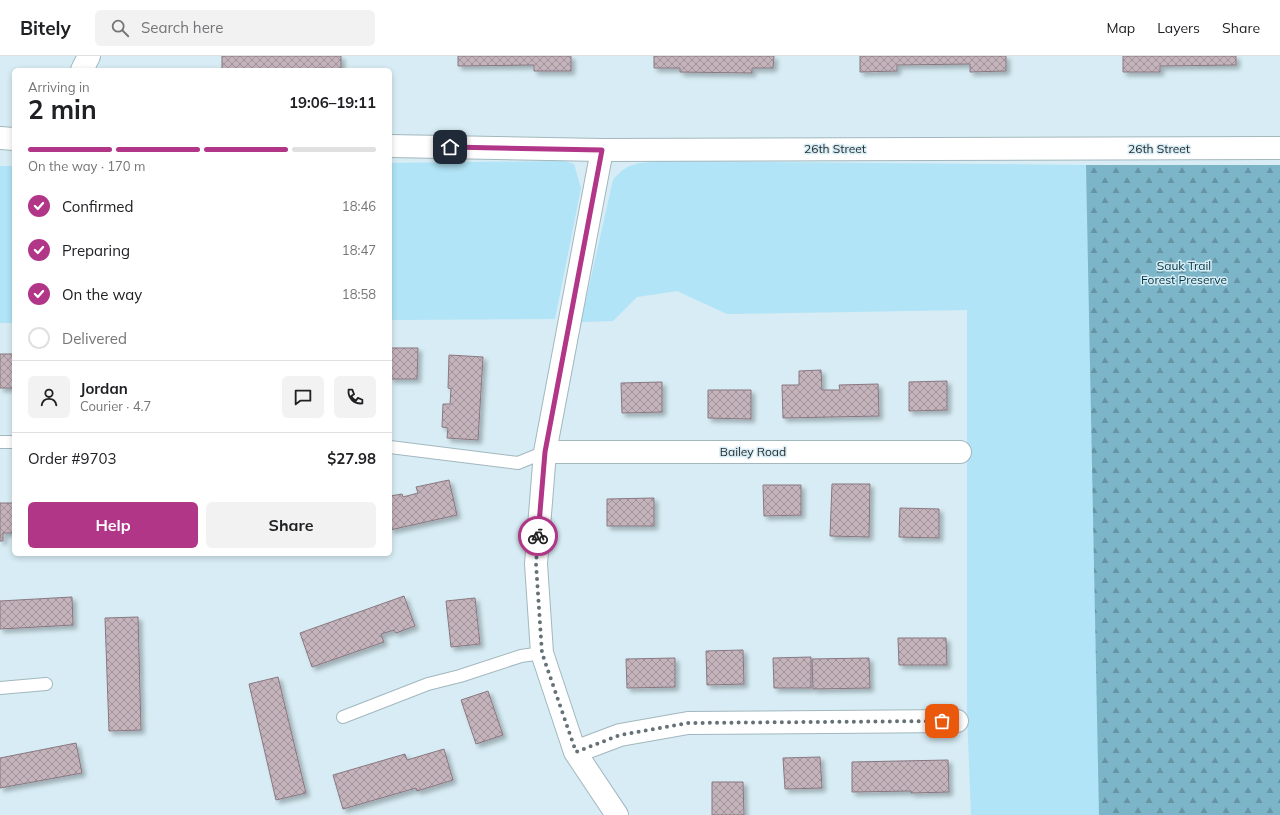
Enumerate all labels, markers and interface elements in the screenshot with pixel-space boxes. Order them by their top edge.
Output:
search box [95,10,375,46]
text: Bitely [20,16,71,40]
icon: search [109,17,131,39]
text: Search here [141,18,223,37]
text: Map [1106,19,1135,37]
text: Layers [1157,19,1200,37]
text: Share [1222,19,1260,37]
text: Arriving in [28,79,90,95]
text: 2 min [28,93,97,126]
text: 19:06–19:11 [289,93,376,112]
pin [433,130,467,164]
icon: home [439,136,461,158]
street label: 26th Street [804,141,866,156]
street label: 26th Street [1128,141,1190,156]
text: On the way · 170 m [28,158,145,174]
icon: check [28,195,50,217]
text: Confirmed [62,197,133,216]
text: 18:46 [342,198,376,214]
icon: check [28,239,50,261]
text: Preparing [62,241,130,260]
text: 18:47 [342,242,376,258]
park label: Sauk Trail Forest Preserve [1141,258,1227,287]
icon: check [28,283,50,305]
text: On the way [62,285,142,304]
text: 18:58 [342,286,376,302]
text: Delivered [62,329,127,348]
button: person [28,376,70,418]
button: chat [282,376,324,418]
button: phone [334,376,376,418]
text: Jordan [80,379,128,398]
text: Courier · 4.7 [80,398,151,414]
street label: Bailey Road [720,444,786,459]
text: Order #9703 [28,449,116,468]
text: $27.98 [327,449,376,468]
button: Help [28,502,198,548]
button: Share [206,502,376,548]
courier [518,516,558,556]
icon: bike [527,525,549,547]
pin [925,704,959,738]
icon: bag [931,710,953,732]

